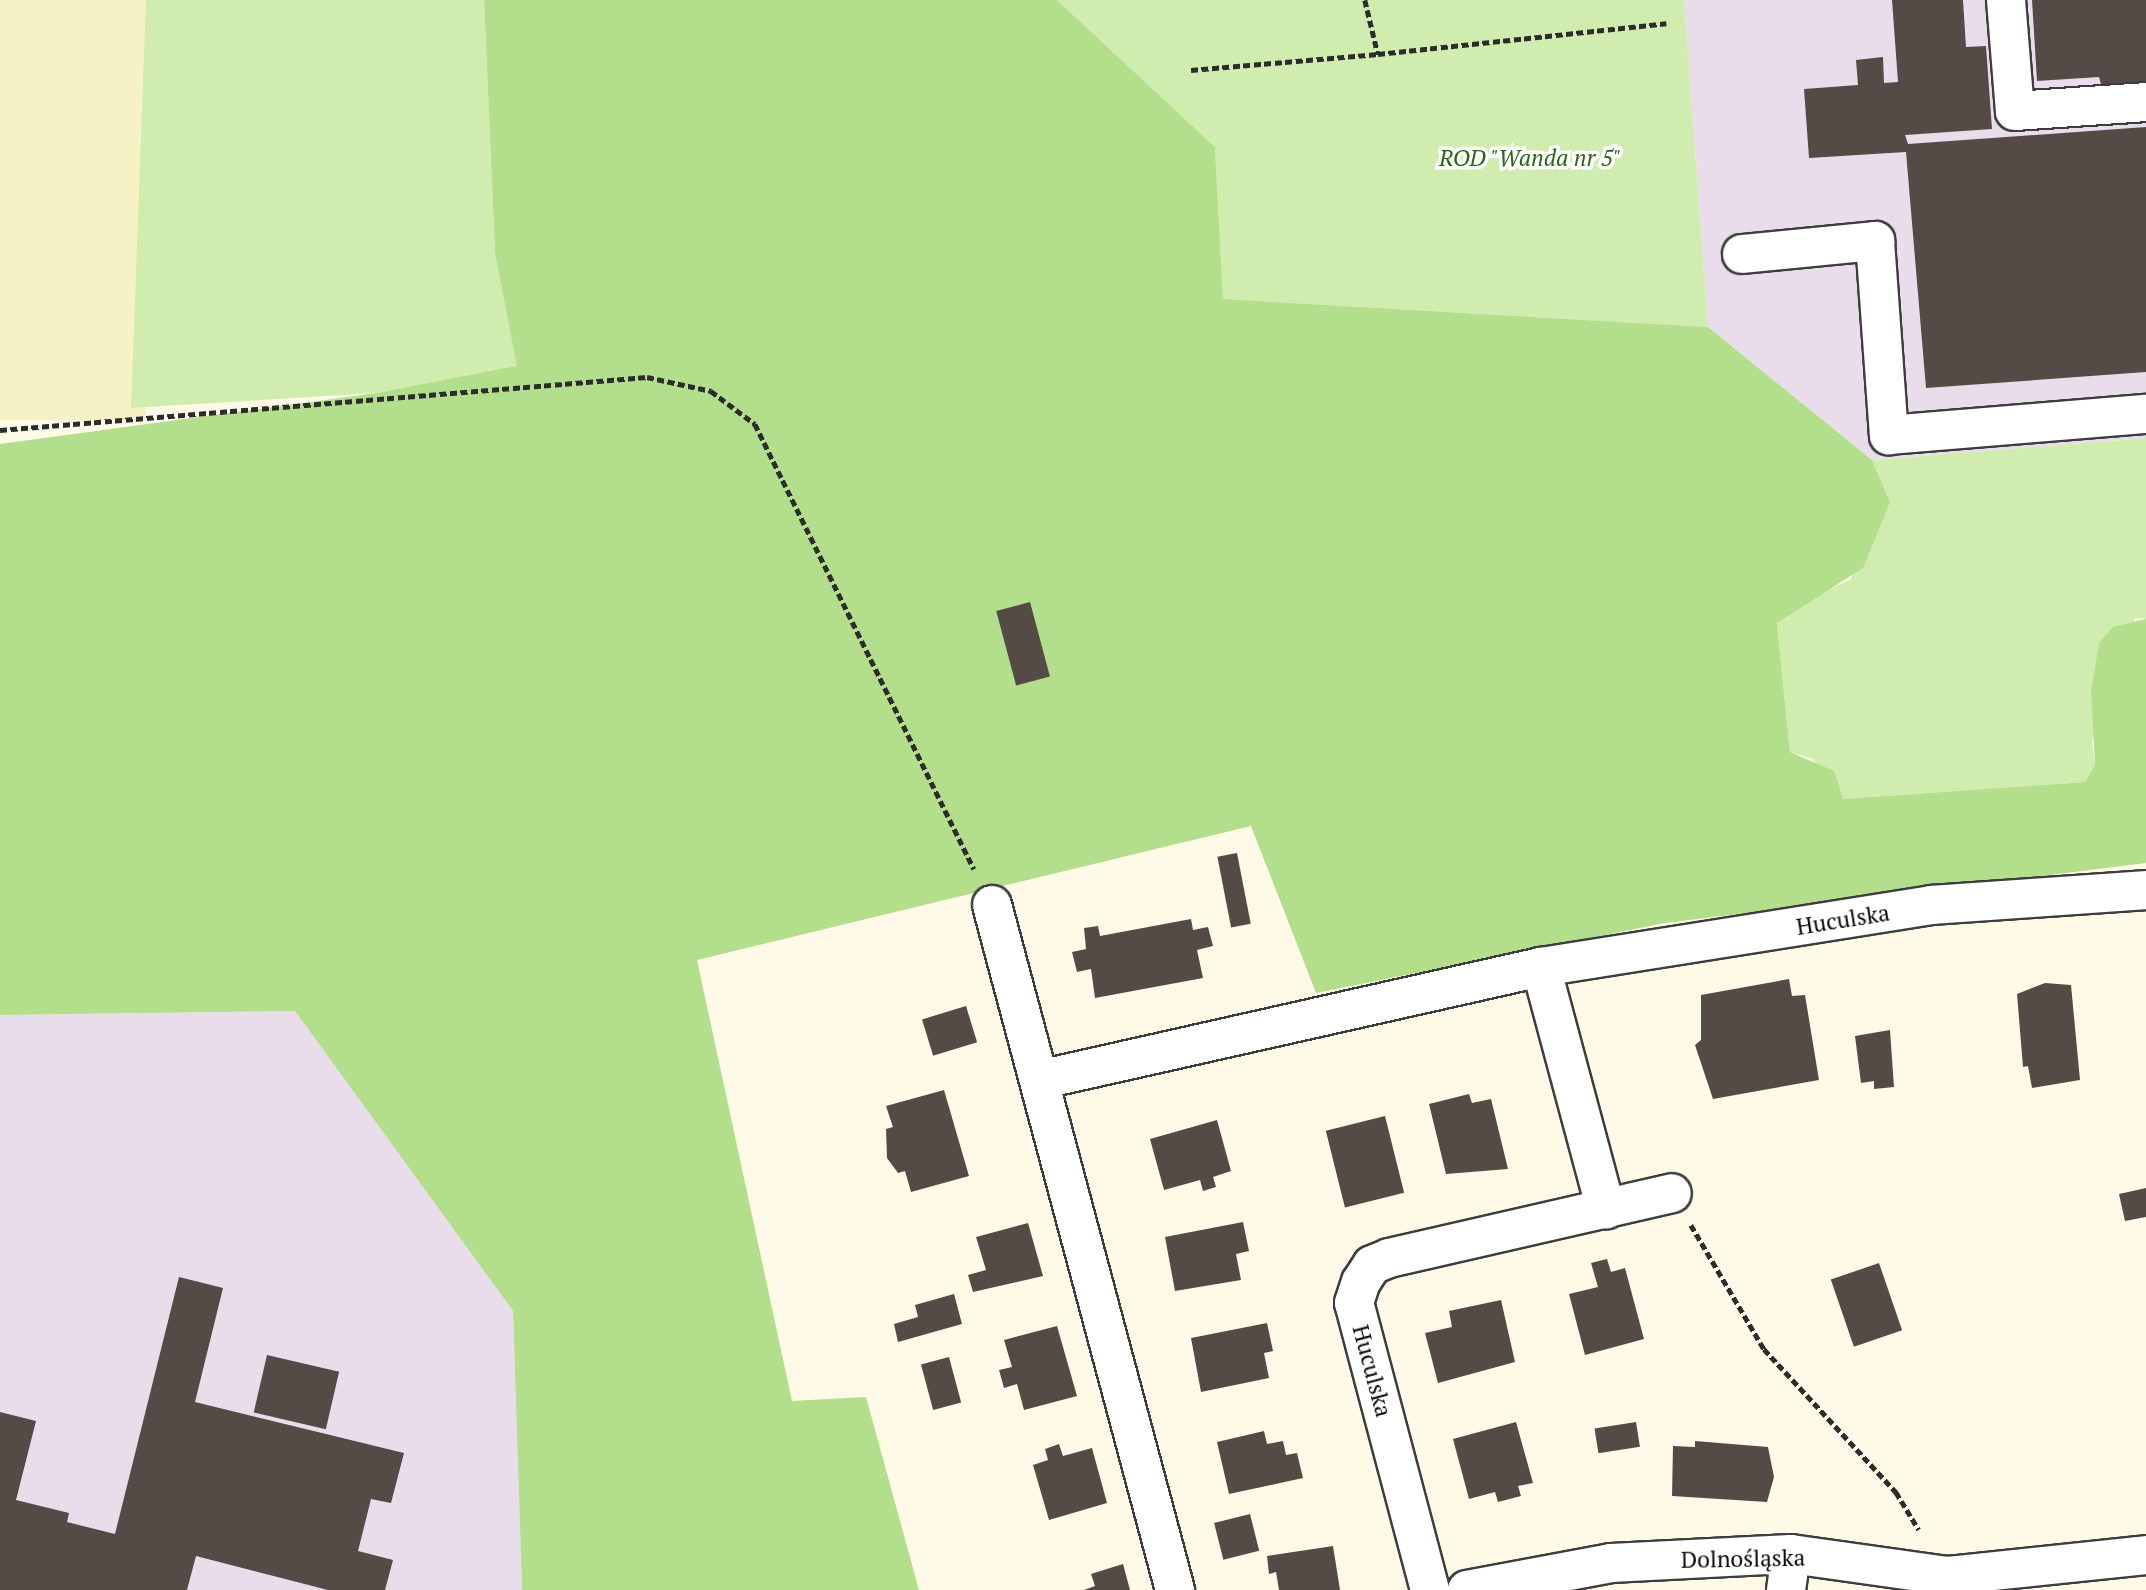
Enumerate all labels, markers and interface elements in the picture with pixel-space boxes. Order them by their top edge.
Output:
park label: ROD "Wanda nr 5" [1439,144,1621,172]
street label: Huculska [1794,899,1892,941]
street label: Huculska [1346,1322,1398,1420]
street label: Dolnośląska [1681,1544,1805,1574]

